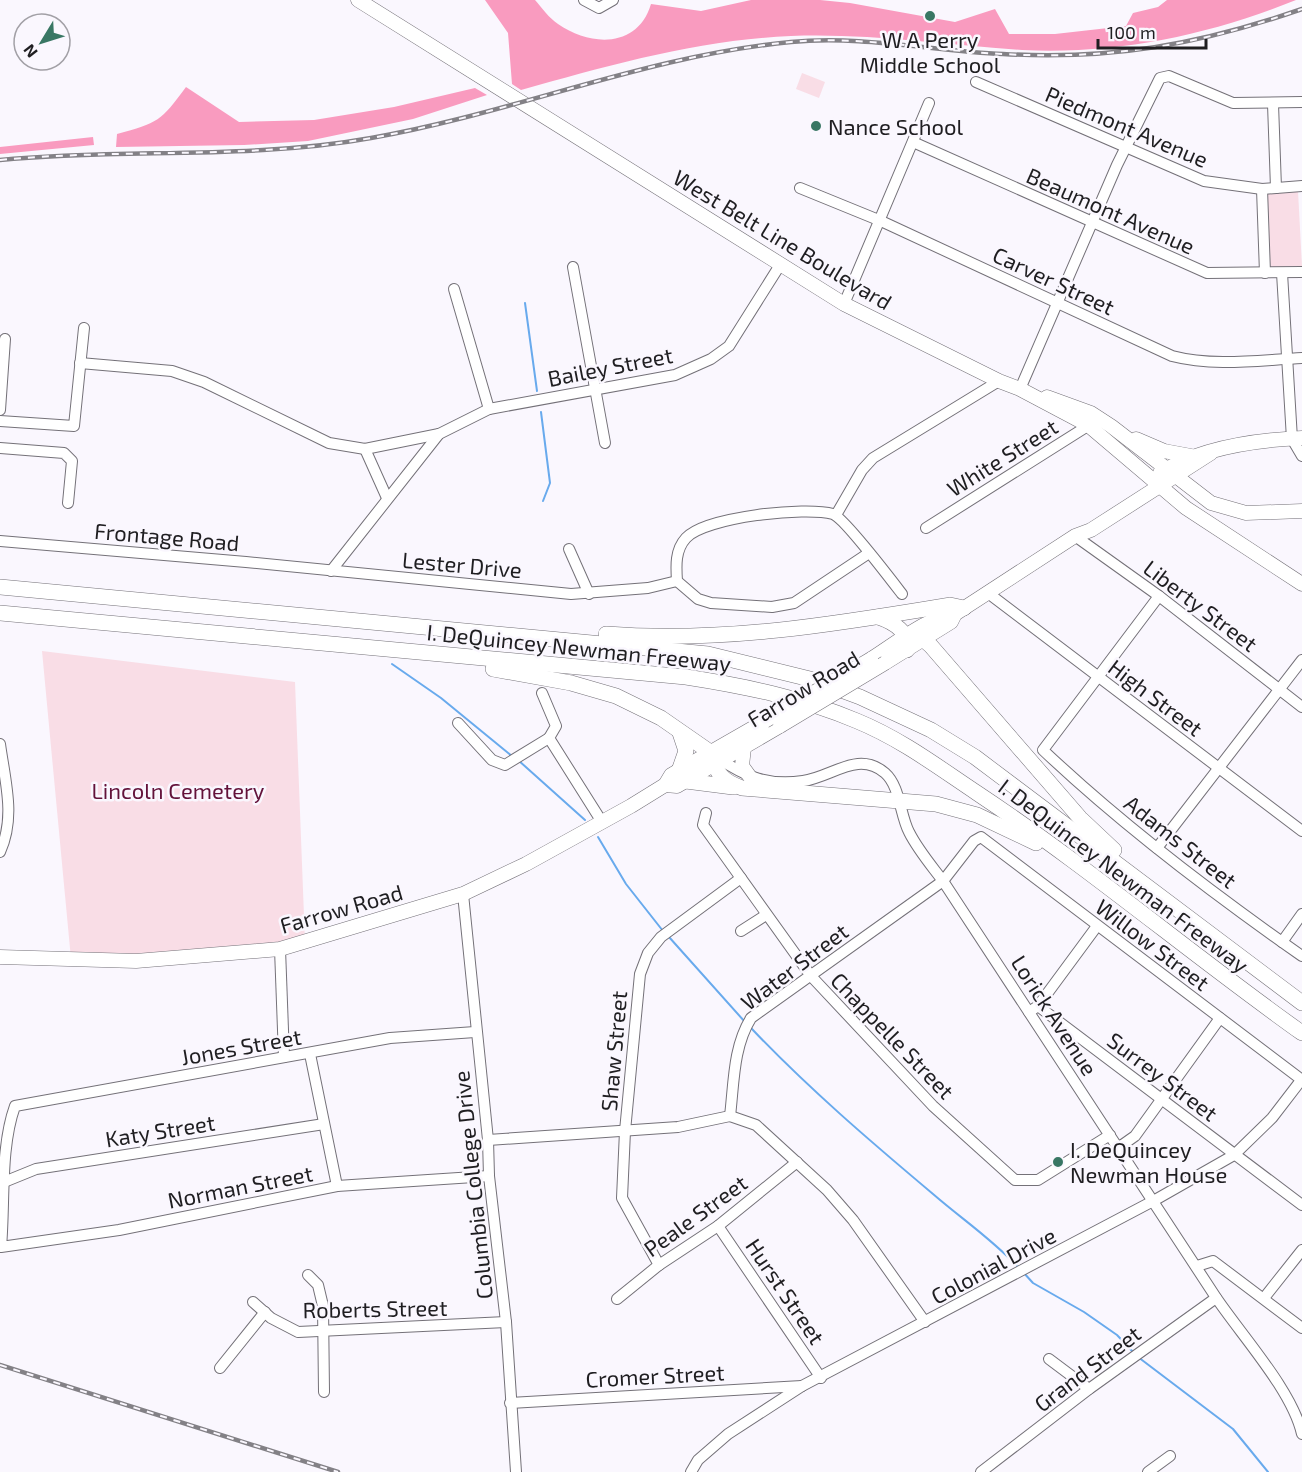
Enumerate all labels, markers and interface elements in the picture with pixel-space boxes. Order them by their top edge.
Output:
marker: W A Perry Middle School [923,9,937,23]
north arrow [12,12,72,72]
scale bar [1098,12,1206,50]
text: 100 m [1107,21,1156,43]
place label: W A Perry Middle School [860,26,1001,77]
text: N [19,41,41,62]
street label: Piedmont Avenue [1042,80,1212,172]
place label: Nance School [828,113,964,139]
marker: Nance School [809,119,823,133]
street label: Beaumont Avenue [1023,161,1199,259]
street label: West Belt Line Boulevard [669,163,897,315]
street label: Carver Street [989,240,1119,320]
street label: Bailey Street [545,341,675,391]
street label: White Street [942,413,1062,501]
street label: Frontage Road [93,517,241,555]
street label: Lester Drive [401,546,523,582]
street label: Liberty Street [1139,554,1263,656]
street label: I. DeQuincey Newman Freeway [425,618,733,677]
street label: Farrow Road [742,644,864,732]
street label: High Street [1104,653,1208,741]
street label: I. DeQuincey Newman Freeway [993,773,1254,978]
park label: Lincoln Cemetery [92,777,265,803]
street label: Adams Street [1120,789,1242,893]
street label: Farrow Road [277,878,405,938]
street label: Willow Street [1091,893,1215,995]
street label: Water Street [735,917,853,1015]
street label: Lorick Avenue [1007,950,1103,1080]
street label: Chappelle Street [826,966,960,1104]
street label: Shaw Street [595,990,631,1112]
street label: Jones Street [179,1023,303,1069]
street label: Surrey Street [1103,1026,1223,1126]
street label: Columbia College Drive [447,1070,497,1300]
street label: Katy Street [103,1109,217,1151]
place label: I. DeQuincey Newman House [1070,1136,1227,1187]
marker: I. DeQuincey Newman House [1051,1155,1065,1169]
street label: Norman Street [165,1159,315,1213]
street label: Peale Street [638,1169,752,1261]
street label: Colonial Drive [926,1221,1060,1309]
street label: Hurst Street [741,1233,831,1349]
street label: Roberts Street [302,1294,448,1322]
street label: Grand Street [1029,1320,1145,1416]
street label: Cromer Street [585,1358,725,1392]

